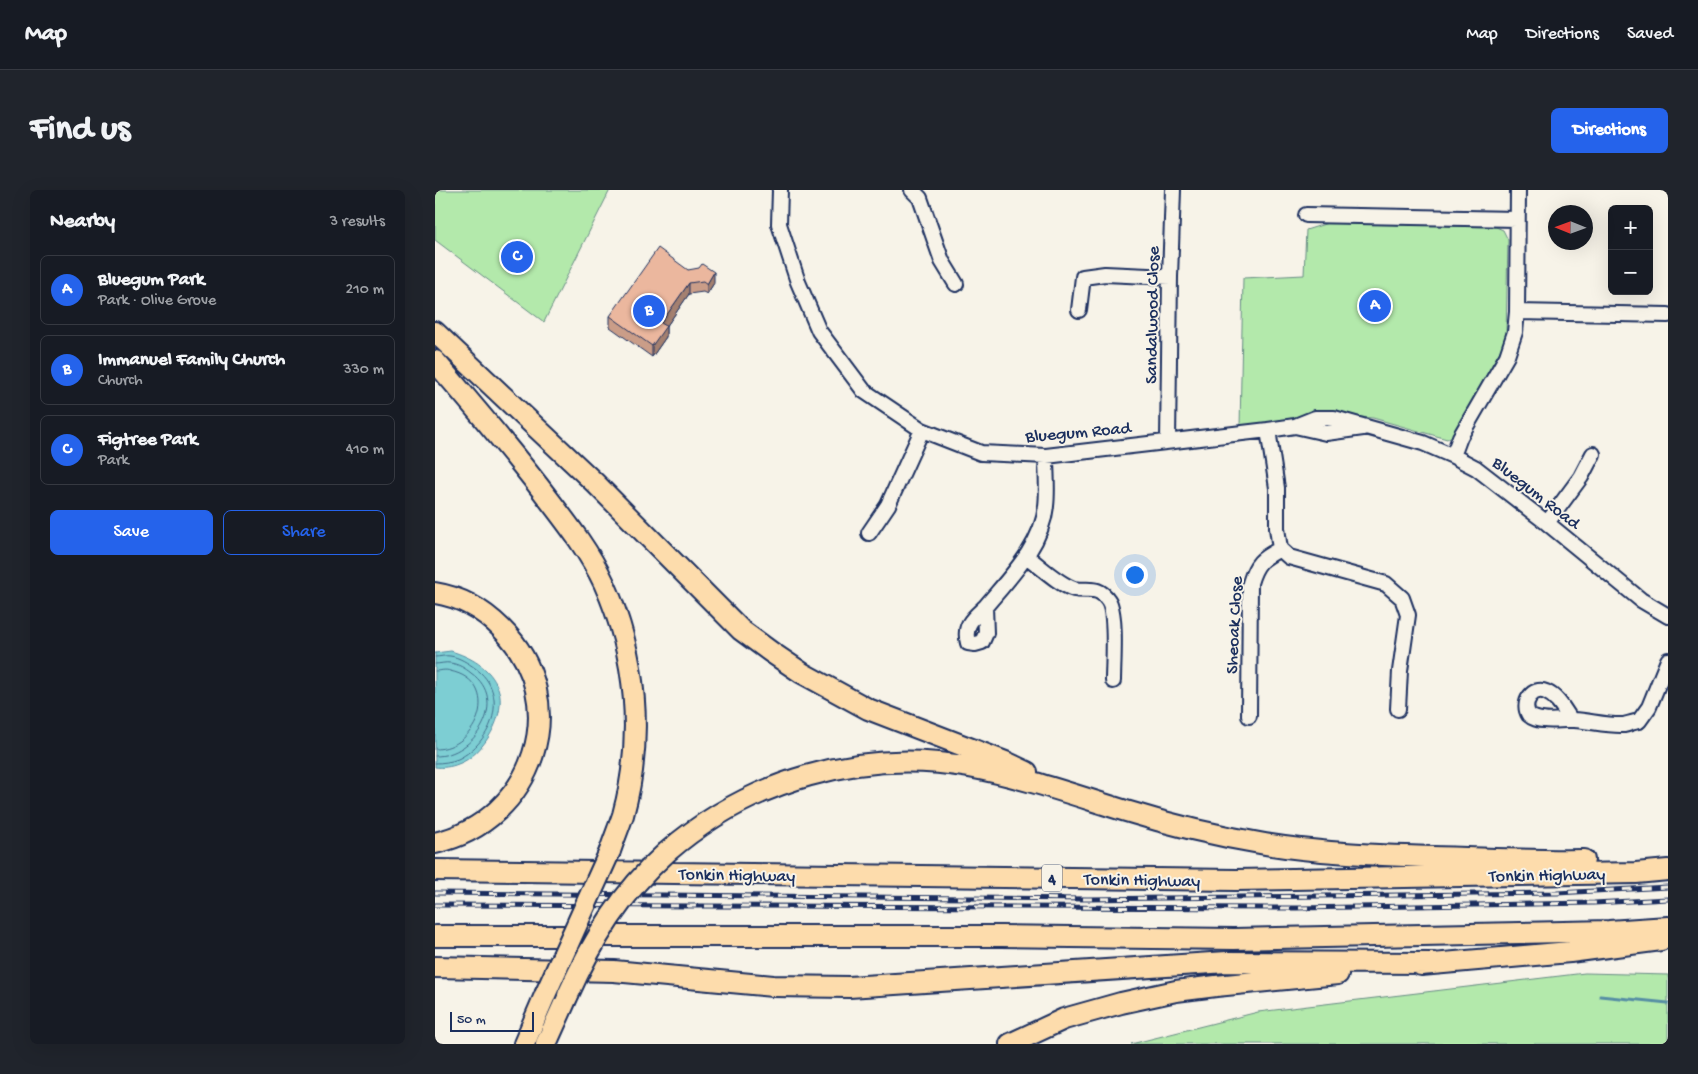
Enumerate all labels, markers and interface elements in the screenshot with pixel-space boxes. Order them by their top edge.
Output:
text: Map [25,20,67,49]
text: Map [1466,24,1498,45]
text: Directions [1526,24,1599,45]
text: Saved [1627,24,1673,45]
button: Directions [1551,108,1668,153]
text: Find us [30,110,130,151]
north arrow [1548,205,1593,250]
map controls [1608,205,1653,295]
button: + [1608,205,1653,250]
text: Nearby [50,210,115,235]
text: 3 results [330,213,385,232]
pin: C [501,238,533,276]
street label: Sandalwood Close [1142,245,1165,384]
button: − [1608,250,1653,295]
text: Bluegum Park [98,269,205,292]
text: A [62,281,72,300]
text: 210 m [345,281,384,300]
pin: A [1359,287,1391,325]
text: Park · Olive Grove [98,292,216,311]
pin: B [633,292,665,330]
text: Immanuel Family Church [98,349,285,372]
text: B [63,361,71,380]
text: 330 m [343,361,384,380]
text: Church [98,372,142,391]
street label: Bluegum Road [1024,418,1133,449]
text: Figtree Park [98,429,197,452]
text: C [63,441,71,460]
text: 410 m [346,441,384,460]
text: Park [98,452,129,471]
street label: Bluegum Road [1486,452,1585,536]
button: Save [50,510,213,555]
button: Share [223,510,385,555]
your location [1122,562,1148,588]
street label: Sheoak Close [1222,575,1249,675]
road number: 4 [1042,864,1062,891]
street label: Tonkin Highway [678,865,795,888]
street label: Tonkin Highway [1488,865,1606,888]
street label: Tonkin Highway [1083,870,1200,893]
scale bar [450,1009,534,1032]
text: 50 m [457,1012,486,1029]

